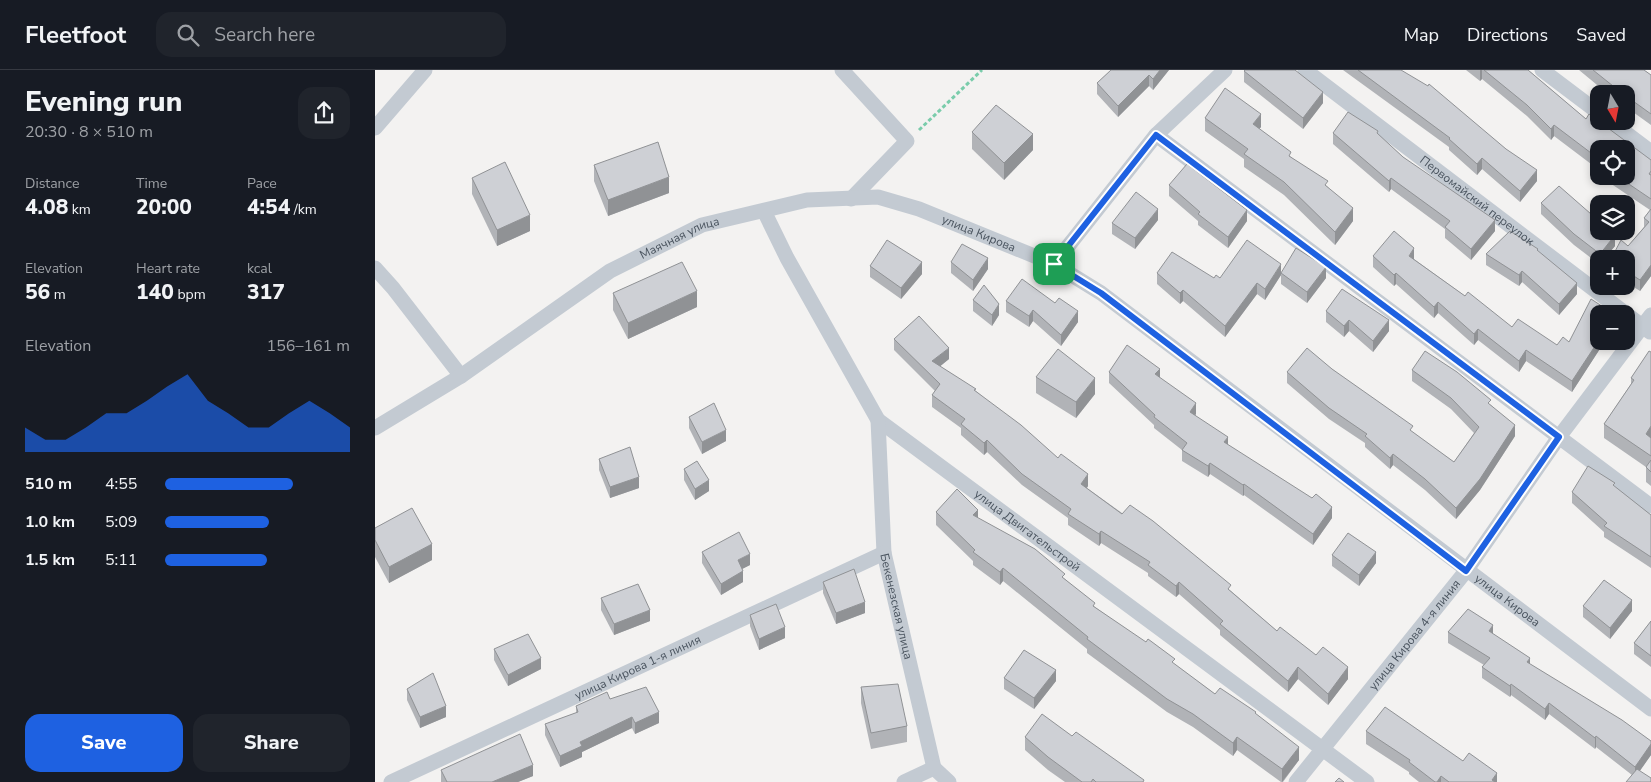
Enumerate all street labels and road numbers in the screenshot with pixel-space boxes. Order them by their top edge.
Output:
street label: Первомайский переулок [1417,152,1538,250]
street label: улица Кирова [940,211,1018,256]
street label: Маячная улица [637,213,721,263]
street label: улица Двигательстрой [971,486,1084,575]
street label: Бекенезская улица [876,552,916,661]
street label: улица Кирова [1471,570,1544,630]
street label: улица Кирова 4-я линия [1365,576,1464,693]
street label: улица Кирова 1-я линия [572,631,703,704]

